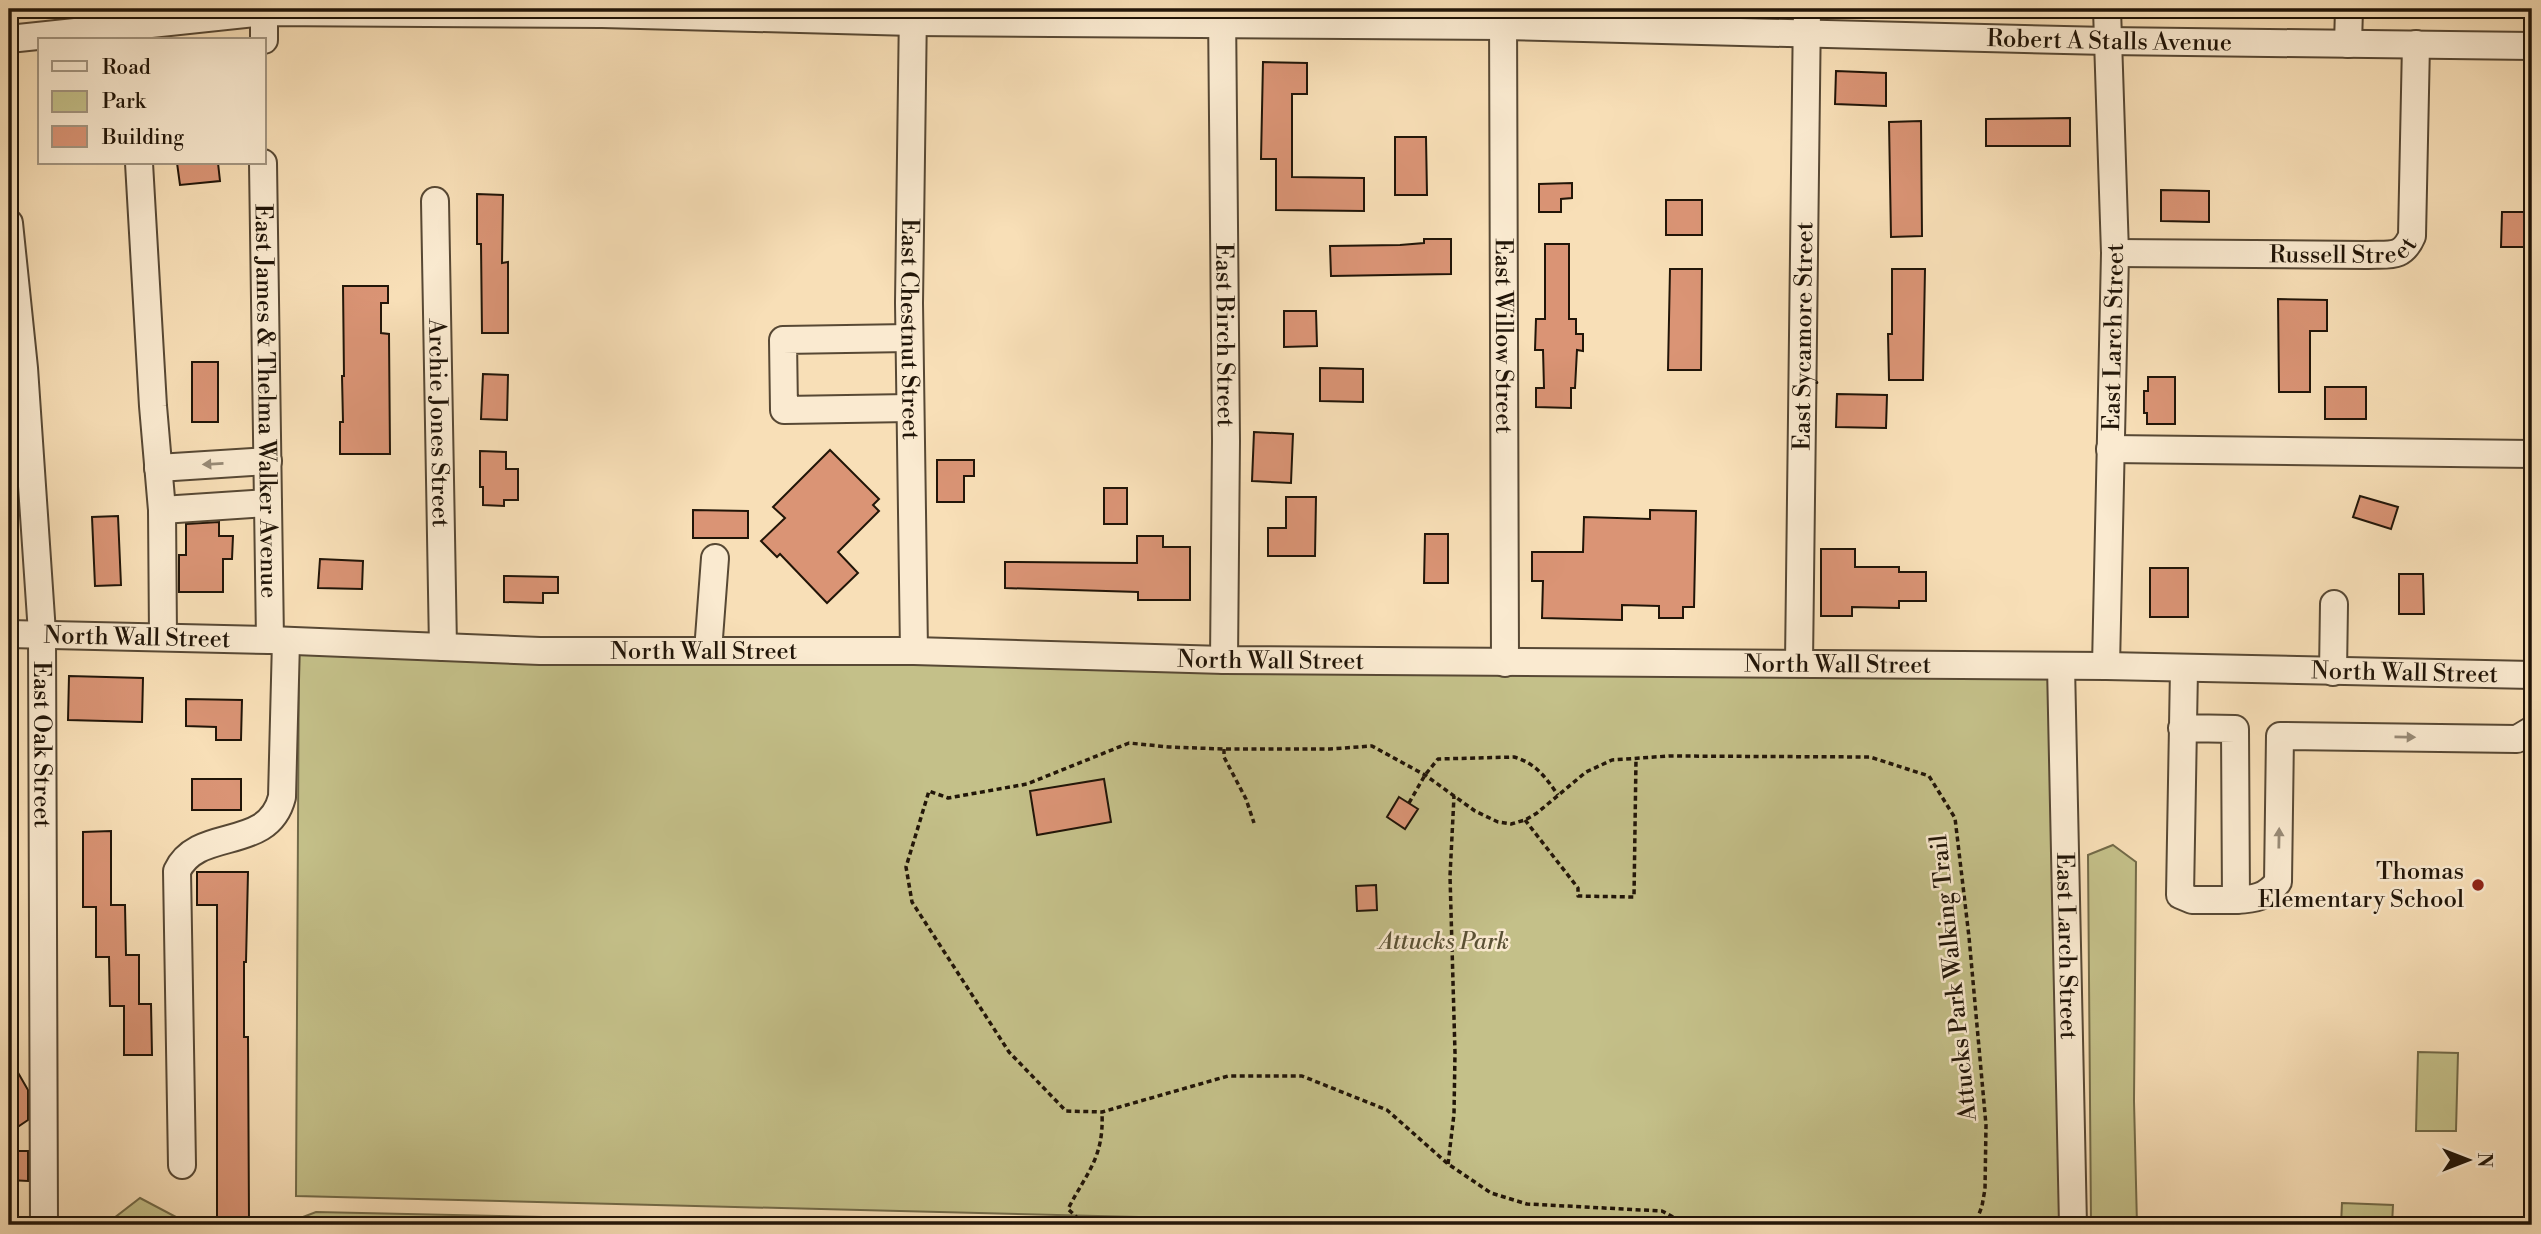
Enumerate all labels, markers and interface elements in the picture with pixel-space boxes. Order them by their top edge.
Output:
street label: Robert A Stalls Avenue [1986,24,2232,58]
legend [38,38,266,164]
text: Road [102,55,151,81]
text: Park [102,89,147,115]
text: Building [101,125,184,151]
street label: East James & Thelma Walker Avenue [248,203,283,599]
street label: East Chestnut Street [893,218,925,441]
street label: East Sycamore Street [1788,221,1820,451]
street label: Russell Street [2269,232,2424,271]
street label: East Willow Street [1488,238,1518,434]
street label: East Larch Street [2097,242,2131,431]
street label: East Birch Street [1208,243,1240,428]
street label: Archie Jones Street [421,317,455,528]
one-way arrow [201,459,223,470]
street label: North Wall Street [43,621,231,655]
street label: North Wall Street [610,637,798,667]
street label: North Wall Street [1177,645,1365,677]
street label: North Wall Street [1744,650,1932,681]
street label: North Wall Street [2311,656,2499,690]
street label: East Oak Street [26,661,57,828]
one-way arrow [2394,731,2416,742]
one-way arrow [2273,827,2284,849]
street label: Attucks Park Walking Trail [1924,833,1984,1124]
street label: East Larch Street [2049,852,2083,1040]
place label: Thomas Elementary School [2258,857,2464,915]
marker: Thomas Elementary School [2470,877,2486,893]
park label: Attucks Park [1376,927,1509,957]
north arrow [2432,1126,2502,1196]
text: N [2472,1152,2496,1168]

